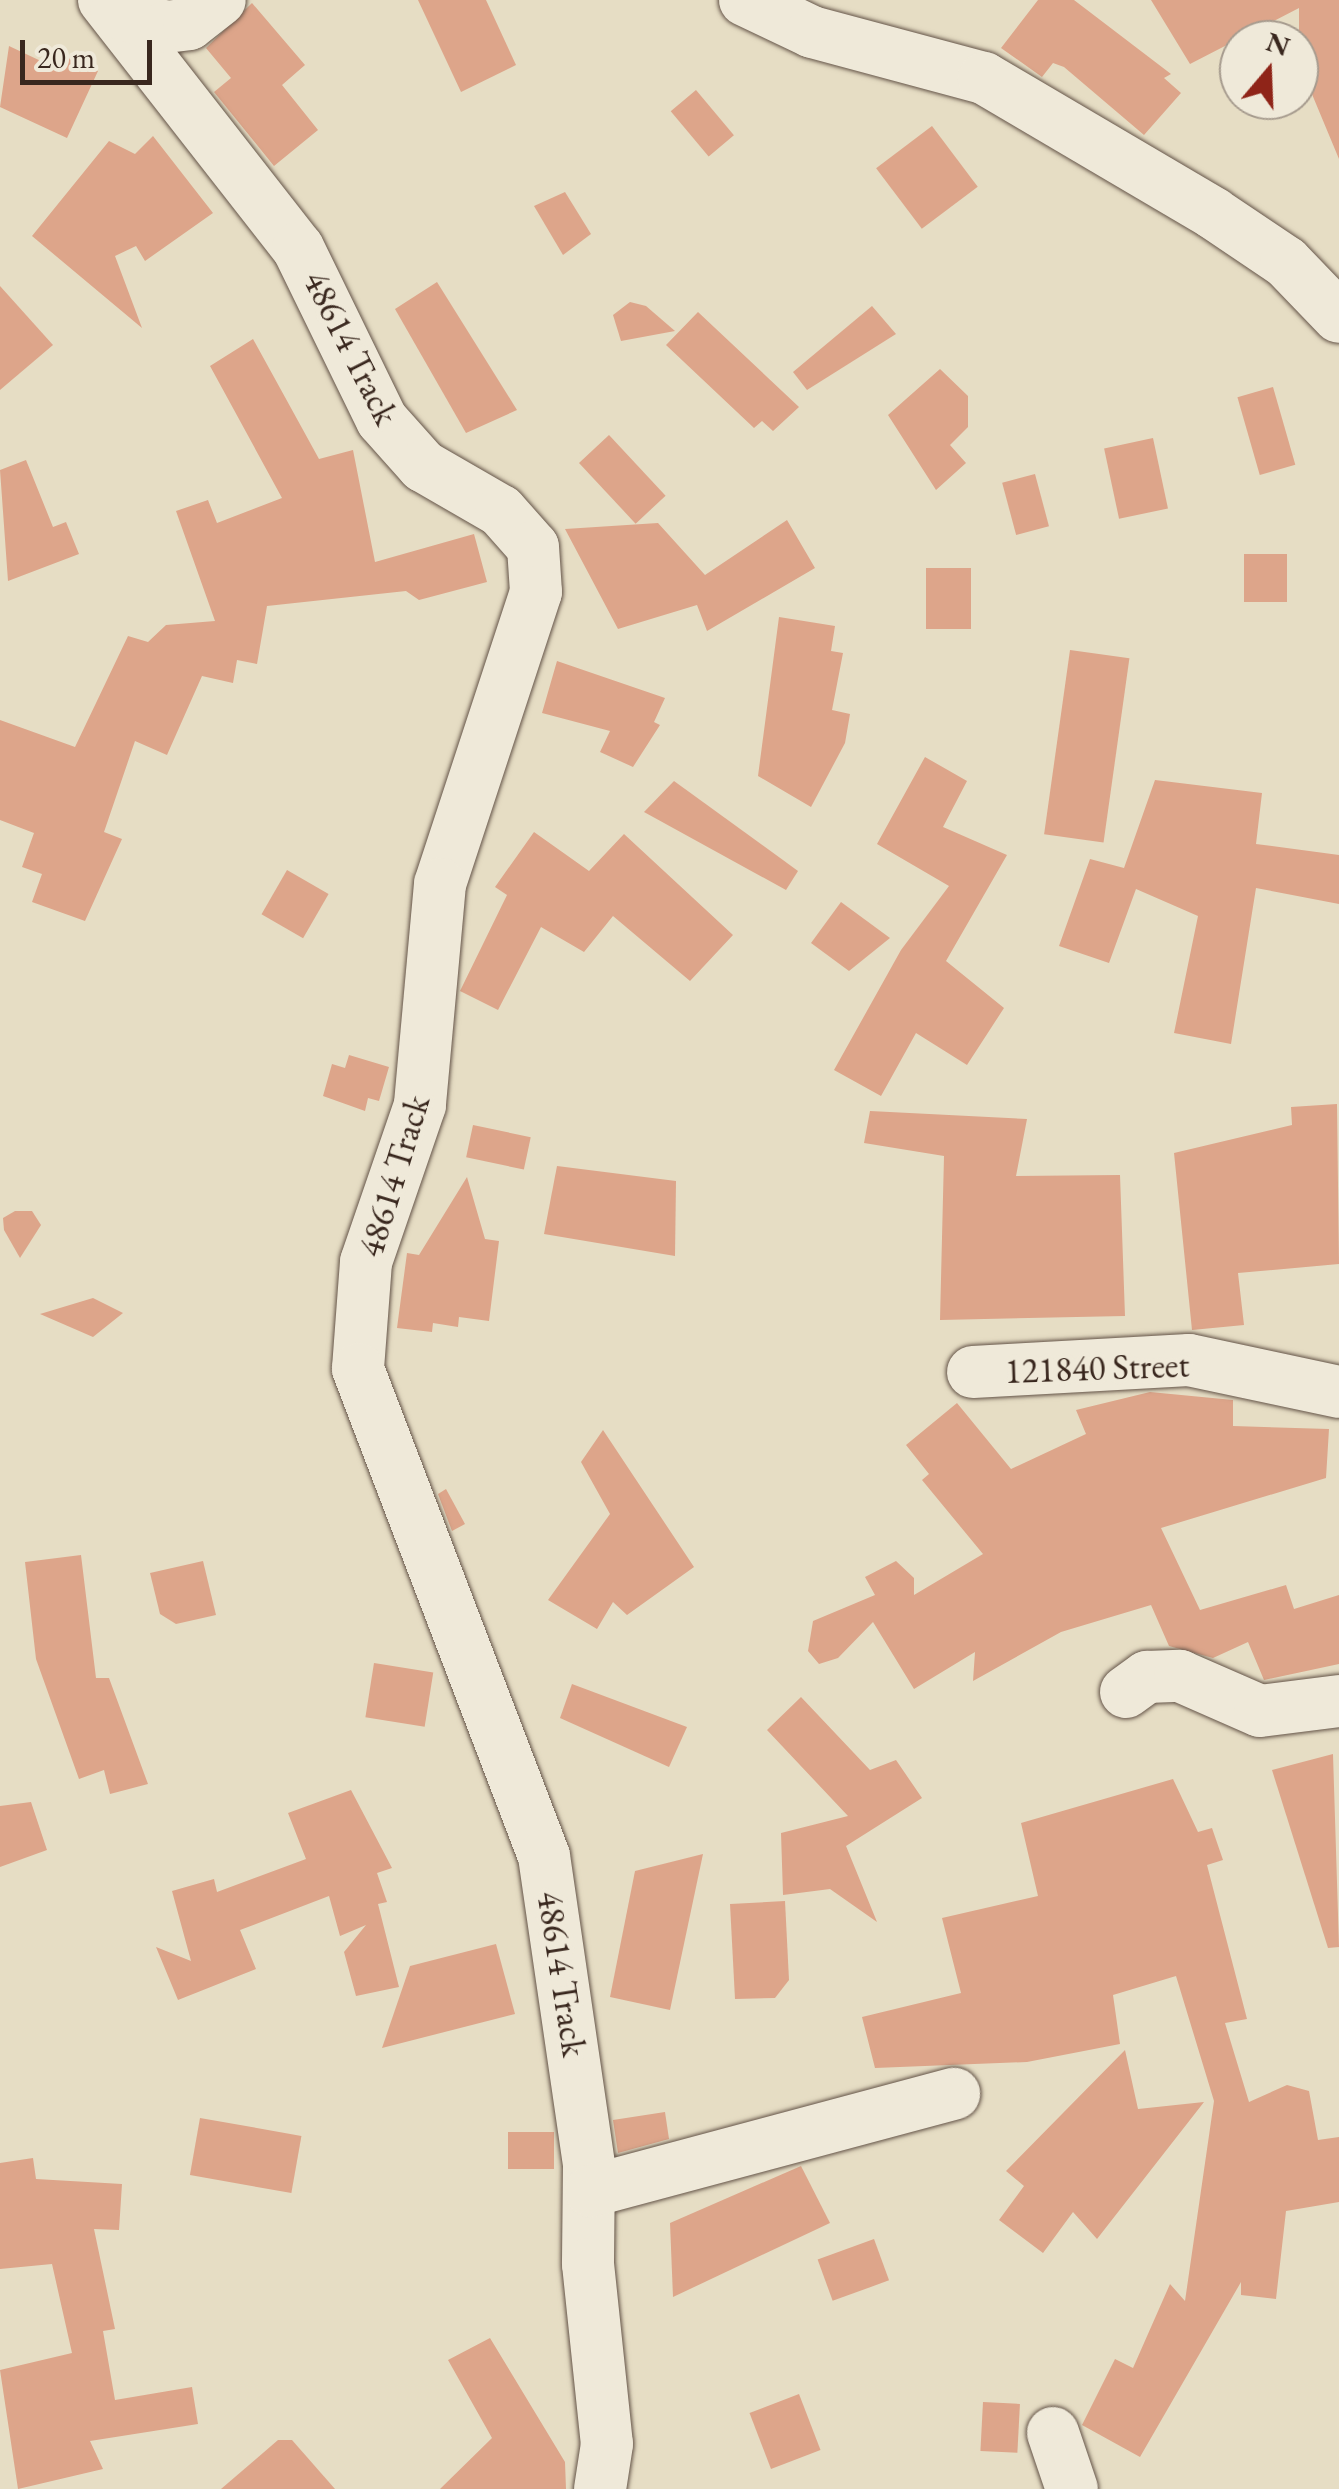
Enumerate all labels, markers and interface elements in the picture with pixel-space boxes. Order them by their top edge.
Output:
scale bar [25,20,158,82]
north arrow [1219,20,1319,120]
text: N [1262,23,1295,64]
text: 20 m [37,38,95,77]
street label: 48614 Track [294,264,408,432]
street label: 48614 Track [349,1090,439,1262]
street label: 121840 Street [1004,1344,1190,1392]
street label: 48614 Track [528,1888,596,2060]

